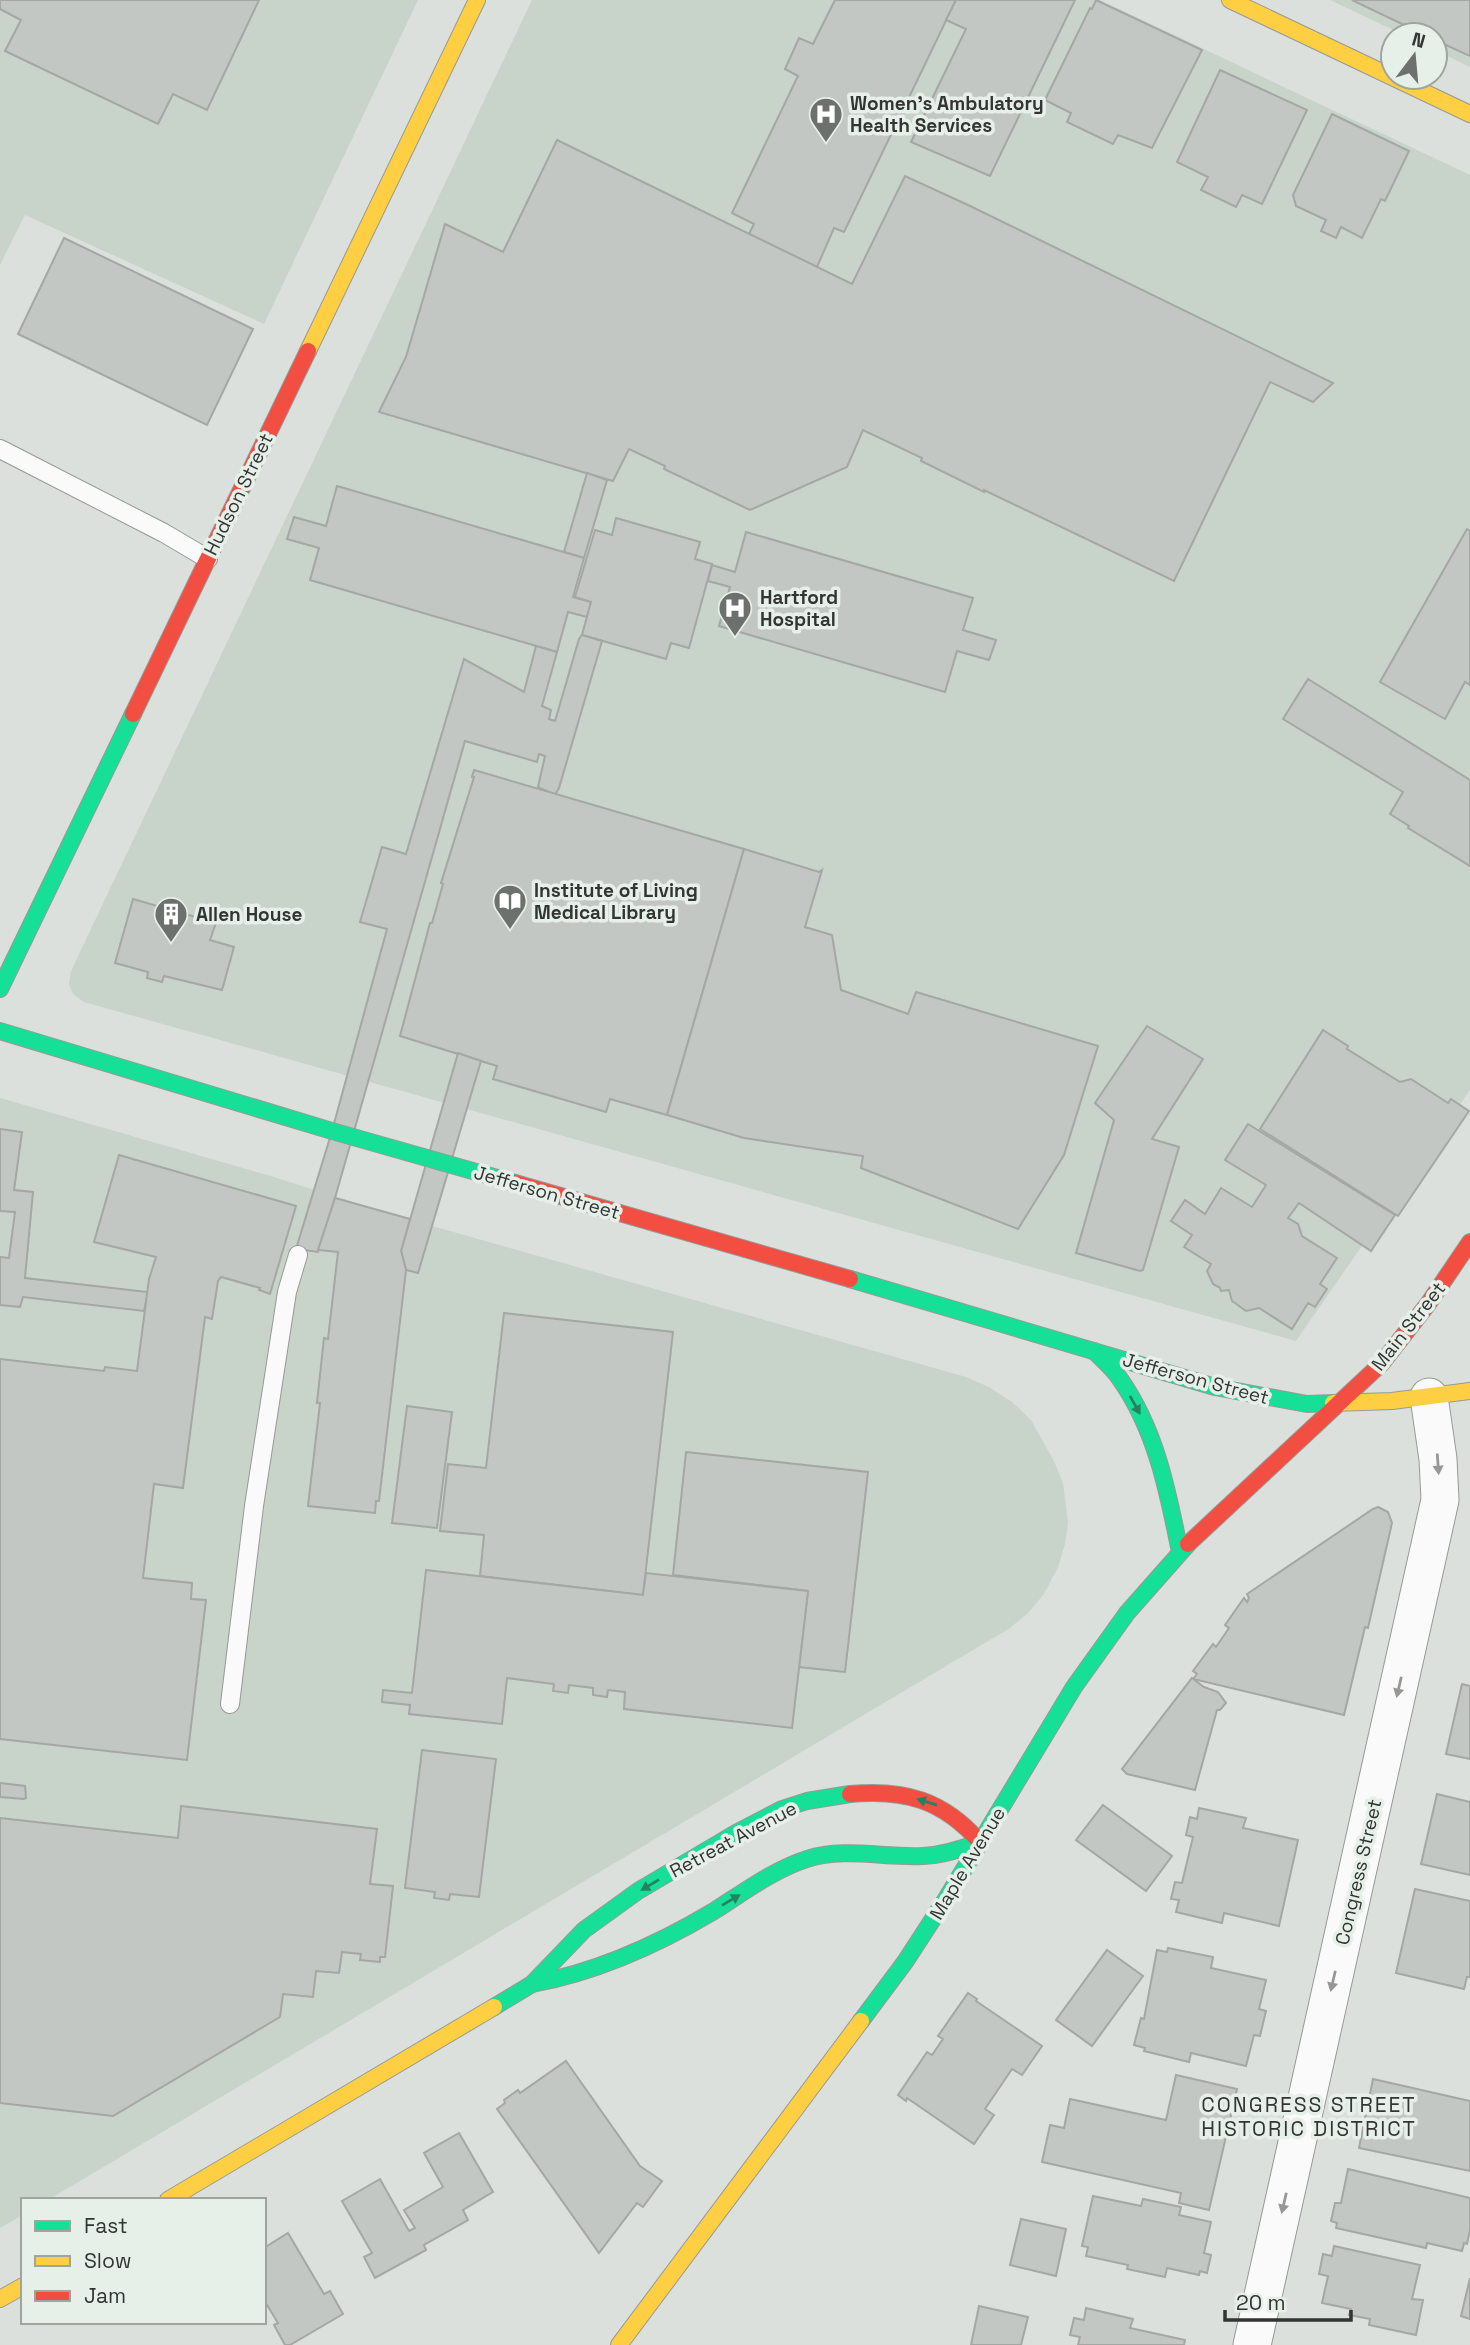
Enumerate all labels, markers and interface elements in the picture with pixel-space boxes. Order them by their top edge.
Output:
north arrow [1379,21,1449,91]
text: N [1409,26,1428,54]
place label: Women’s Ambulatory Health Services [850,91,1044,138]
hospital icon: Women’s Ambulatory Health Services [807,95,845,144]
street label: Hudson Street [198,429,279,559]
place label: Hartford Hospital [760,585,838,632]
hospital icon: Hartford Hospital [716,589,754,638]
place label: Institute of Living Medical Library [534,878,698,925]
library icon: Institute of Living Medical Library [491,882,529,931]
building icon: Allen House [152,895,190,944]
place label: Allen House [196,902,302,927]
street label: Jefferson Street [471,1160,623,1225]
street label: Main Street [1366,1277,1451,1376]
street label: Jefferson Street [1120,1347,1272,1410]
one-way arrow [1129,1395,1141,1415]
one-way arrow [1433,1453,1444,1475]
one-way arrow [1393,1676,1404,1698]
street label: Retreat Avenue [665,1795,801,1883]
one-way arrow [917,1797,938,1807]
street label: Congress Street [1330,1797,1387,1947]
street label: Maple Avenue [924,1802,1011,1924]
one-way arrow [641,1878,660,1891]
one-way arrow [721,1893,740,1906]
one-way arrow [1328,1970,1339,1992]
district label: CONGRESS STREET HISTORIC DISTRICT [1201,2091,1417,2142]
one-way arrow [1278,2192,1289,2214]
legend [21,2198,266,2324]
text: Fast [84,2212,128,2239]
text: Slow [84,2247,132,2274]
scale bar [1225,2278,1351,2322]
text: Jam [84,2282,126,2309]
text: 20 m [1236,2289,1286,2316]

